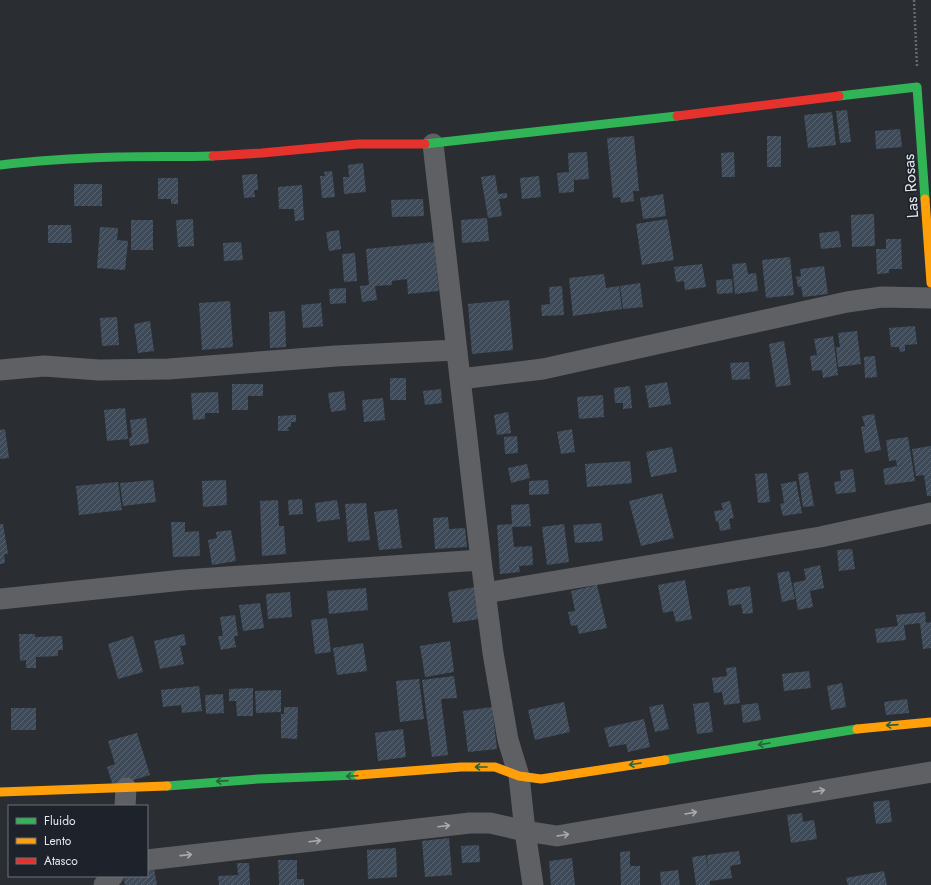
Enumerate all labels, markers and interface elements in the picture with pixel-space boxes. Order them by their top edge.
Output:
street label: Las Rosas [897,153,924,219]
one-way arrow [886,722,899,729]
one-way arrow [757,740,770,748]
one-way arrow [629,760,642,768]
one-way arrow [475,763,488,771]
one-way arrow [346,772,359,780]
one-way arrow [216,778,229,785]
one-way arrow [812,787,825,795]
legend [8,805,148,877]
one-way arrow [684,809,697,817]
text: Fluido [44,812,76,830]
one-way arrow [437,822,450,830]
one-way arrow [556,831,569,839]
text: Lento [44,832,72,850]
one-way arrow [308,837,321,844]
text: Atasco [44,852,78,870]
one-way arrow [179,852,192,859]

